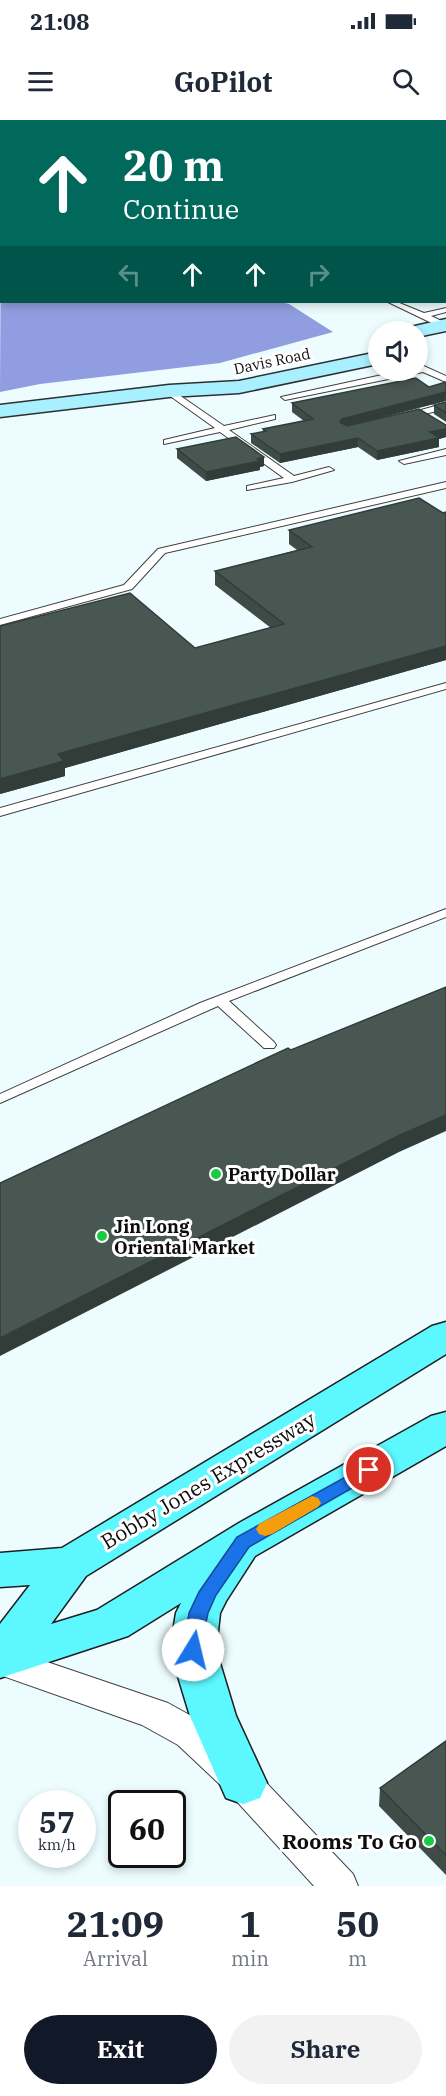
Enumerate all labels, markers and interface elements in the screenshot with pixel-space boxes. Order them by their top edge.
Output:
text: 21:08 [30,7,89,36]
text: GoPilot [174,64,272,99]
icon: menu [24,65,57,98]
icon: search [389,65,422,98]
text: 20 m [123,138,224,193]
icon: ahead [24,144,102,222]
text: Continue [123,191,239,226]
icon: left [113,258,146,291]
icon: ahead [176,258,209,291]
icon: ahead [239,258,272,291]
icon: right [302,258,335,291]
map controls [368,321,428,381]
button: sound [368,321,428,381]
street label: Davis Road [232,344,312,378]
place label: Party Dollar [228,1163,336,1186]
marker: Party Dollar [209,1167,223,1181]
place label: Jin Long Oriental Market [114,1215,255,1259]
marker: Jin Long Oriental Market [95,1229,109,1243]
street label: Bobby Jones Expressway [96,1404,321,1555]
pin [343,1444,394,1495]
icon: arrive [352,1453,385,1486]
position arrow [161,1618,225,1682]
speed limit sign: 60 [108,1790,186,1868]
text: 57 [39,1802,75,1841]
place label: Rooms To Go [282,1827,417,1855]
marker: Rooms To Go [422,1834,436,1848]
text: km/h [38,1835,76,1854]
text: 21:09 [67,1900,164,1947]
text: 1 [239,1900,261,1947]
text: 50 [336,1900,379,1947]
text: Arrival [83,1945,148,1972]
text: min [231,1945,269,1972]
text: m [348,1945,367,1972]
button: Exit [24,2015,217,2084]
button: Share [229,2015,422,2084]

